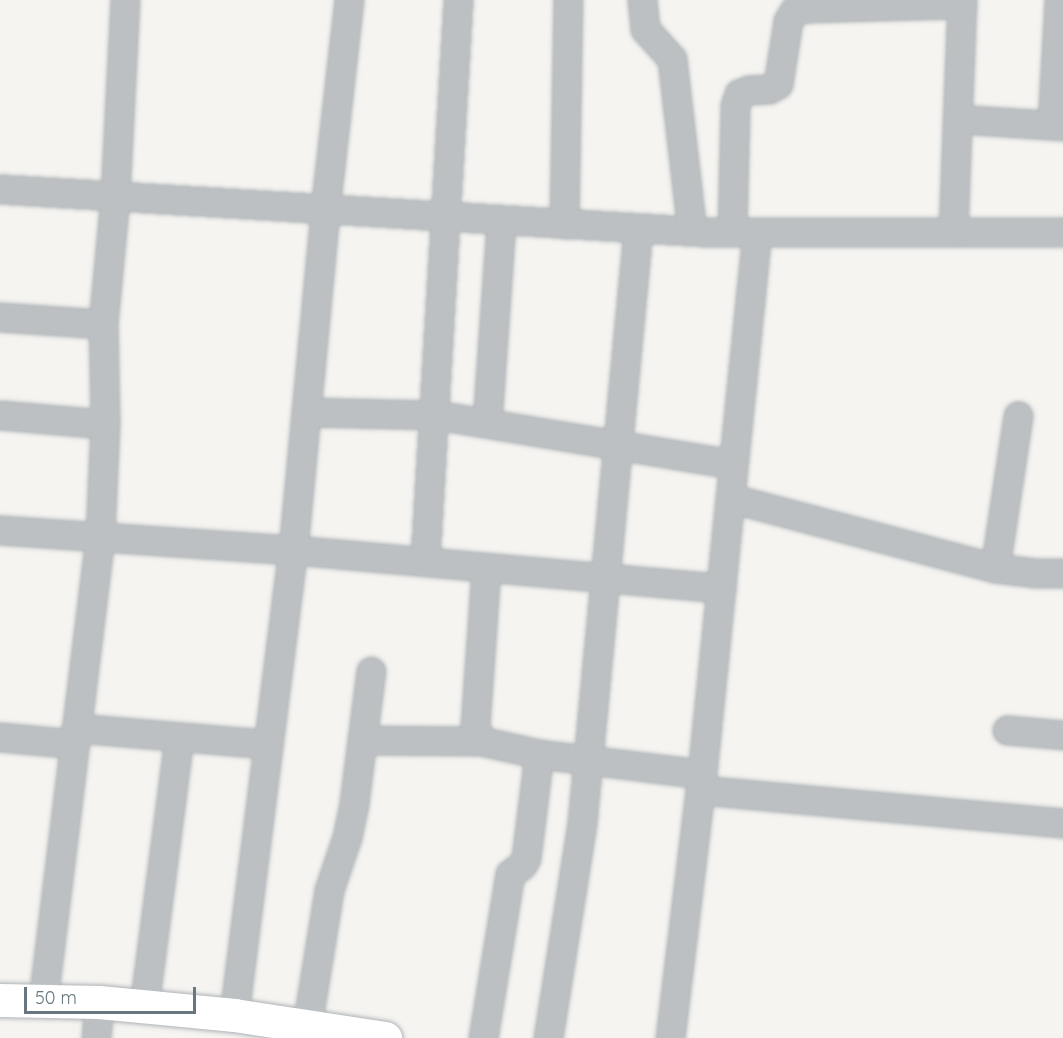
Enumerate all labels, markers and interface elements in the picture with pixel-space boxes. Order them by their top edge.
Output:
scale bar [27,975,200,1013]
text: 50 m [35,986,77,1009]

